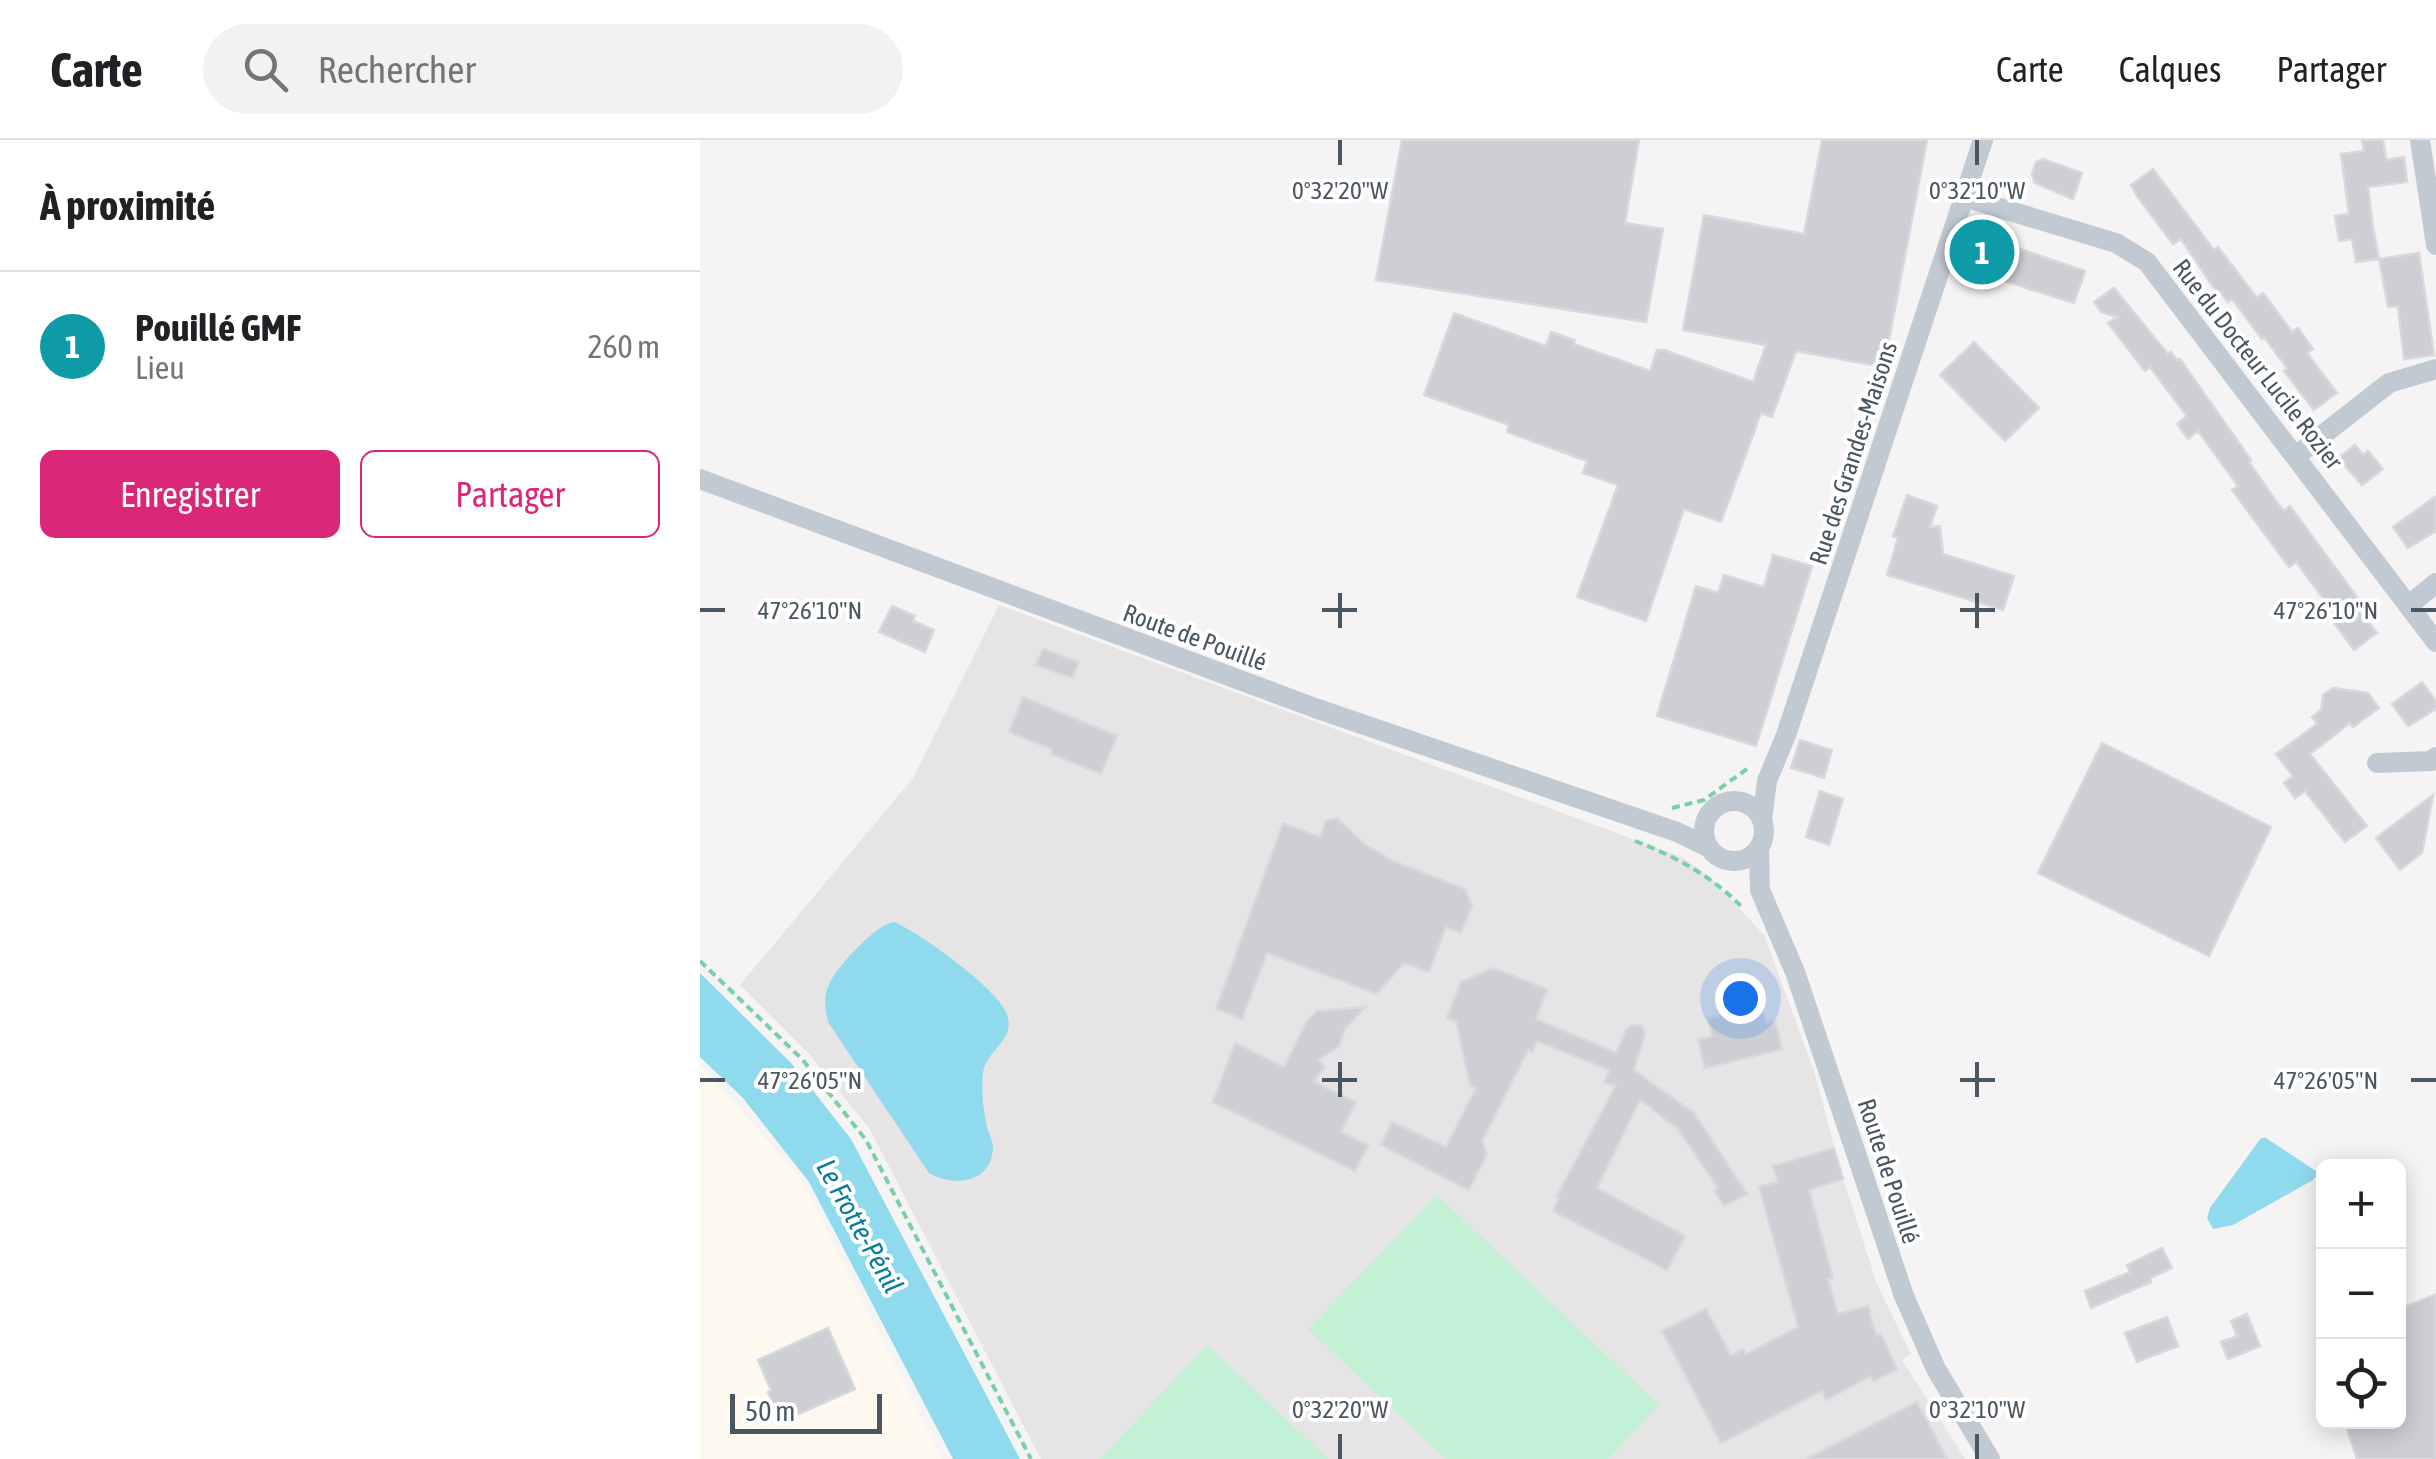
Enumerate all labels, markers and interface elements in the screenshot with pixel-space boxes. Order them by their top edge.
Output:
search box [203,24,903,114]
text: Carte [50,42,143,97]
icon: search [238,42,293,97]
text: Rechercher [318,48,476,91]
text: Carte [1996,49,2064,89]
text: Calques [2119,49,2221,89]
text: Partager [2276,49,2386,89]
text: 0°32'20"W [1292,176,1389,204]
text: 0°32'10"W [1929,176,2026,204]
text: À proximité [40,181,215,229]
pin: 1 [1950,214,2014,290]
street label: Rue du Docteur Lucile Rozier [2167,254,2349,475]
text: Pouillé GMF [135,306,301,349]
text: 1 [65,328,80,365]
text: 260 m [587,328,660,365]
street label: Rue des Grandes-Maisons [1804,338,1902,568]
text: Lieu [135,349,185,386]
button: Enregistrer [40,450,340,538]
button: Partager [360,450,660,538]
text: 47°26'10"N [758,596,862,624]
text: 47°26'10"N [2274,596,2378,624]
street label: Route de Pouillé [1119,598,1271,676]
your location [1715,973,1766,1024]
text: 47°26'05"N [758,1066,862,1094]
text: 47°26'05"N [2274,1066,2378,1094]
street label: Route de Pouillé [1852,1095,1926,1247]
water label: Le Frotte-Pénil [810,1154,910,1298]
map controls [2316,1159,2406,1429]
button: + [2316,1159,2406,1249]
button: − [2316,1249,2406,1339]
button: locate [2316,1339,2406,1429]
scale bar [730,1389,882,1434]
text: 50 m [745,1395,795,1427]
text: 0°32'20"W [1292,1395,1389,1423]
text: 0°32'10"W [1929,1395,2026,1423]

